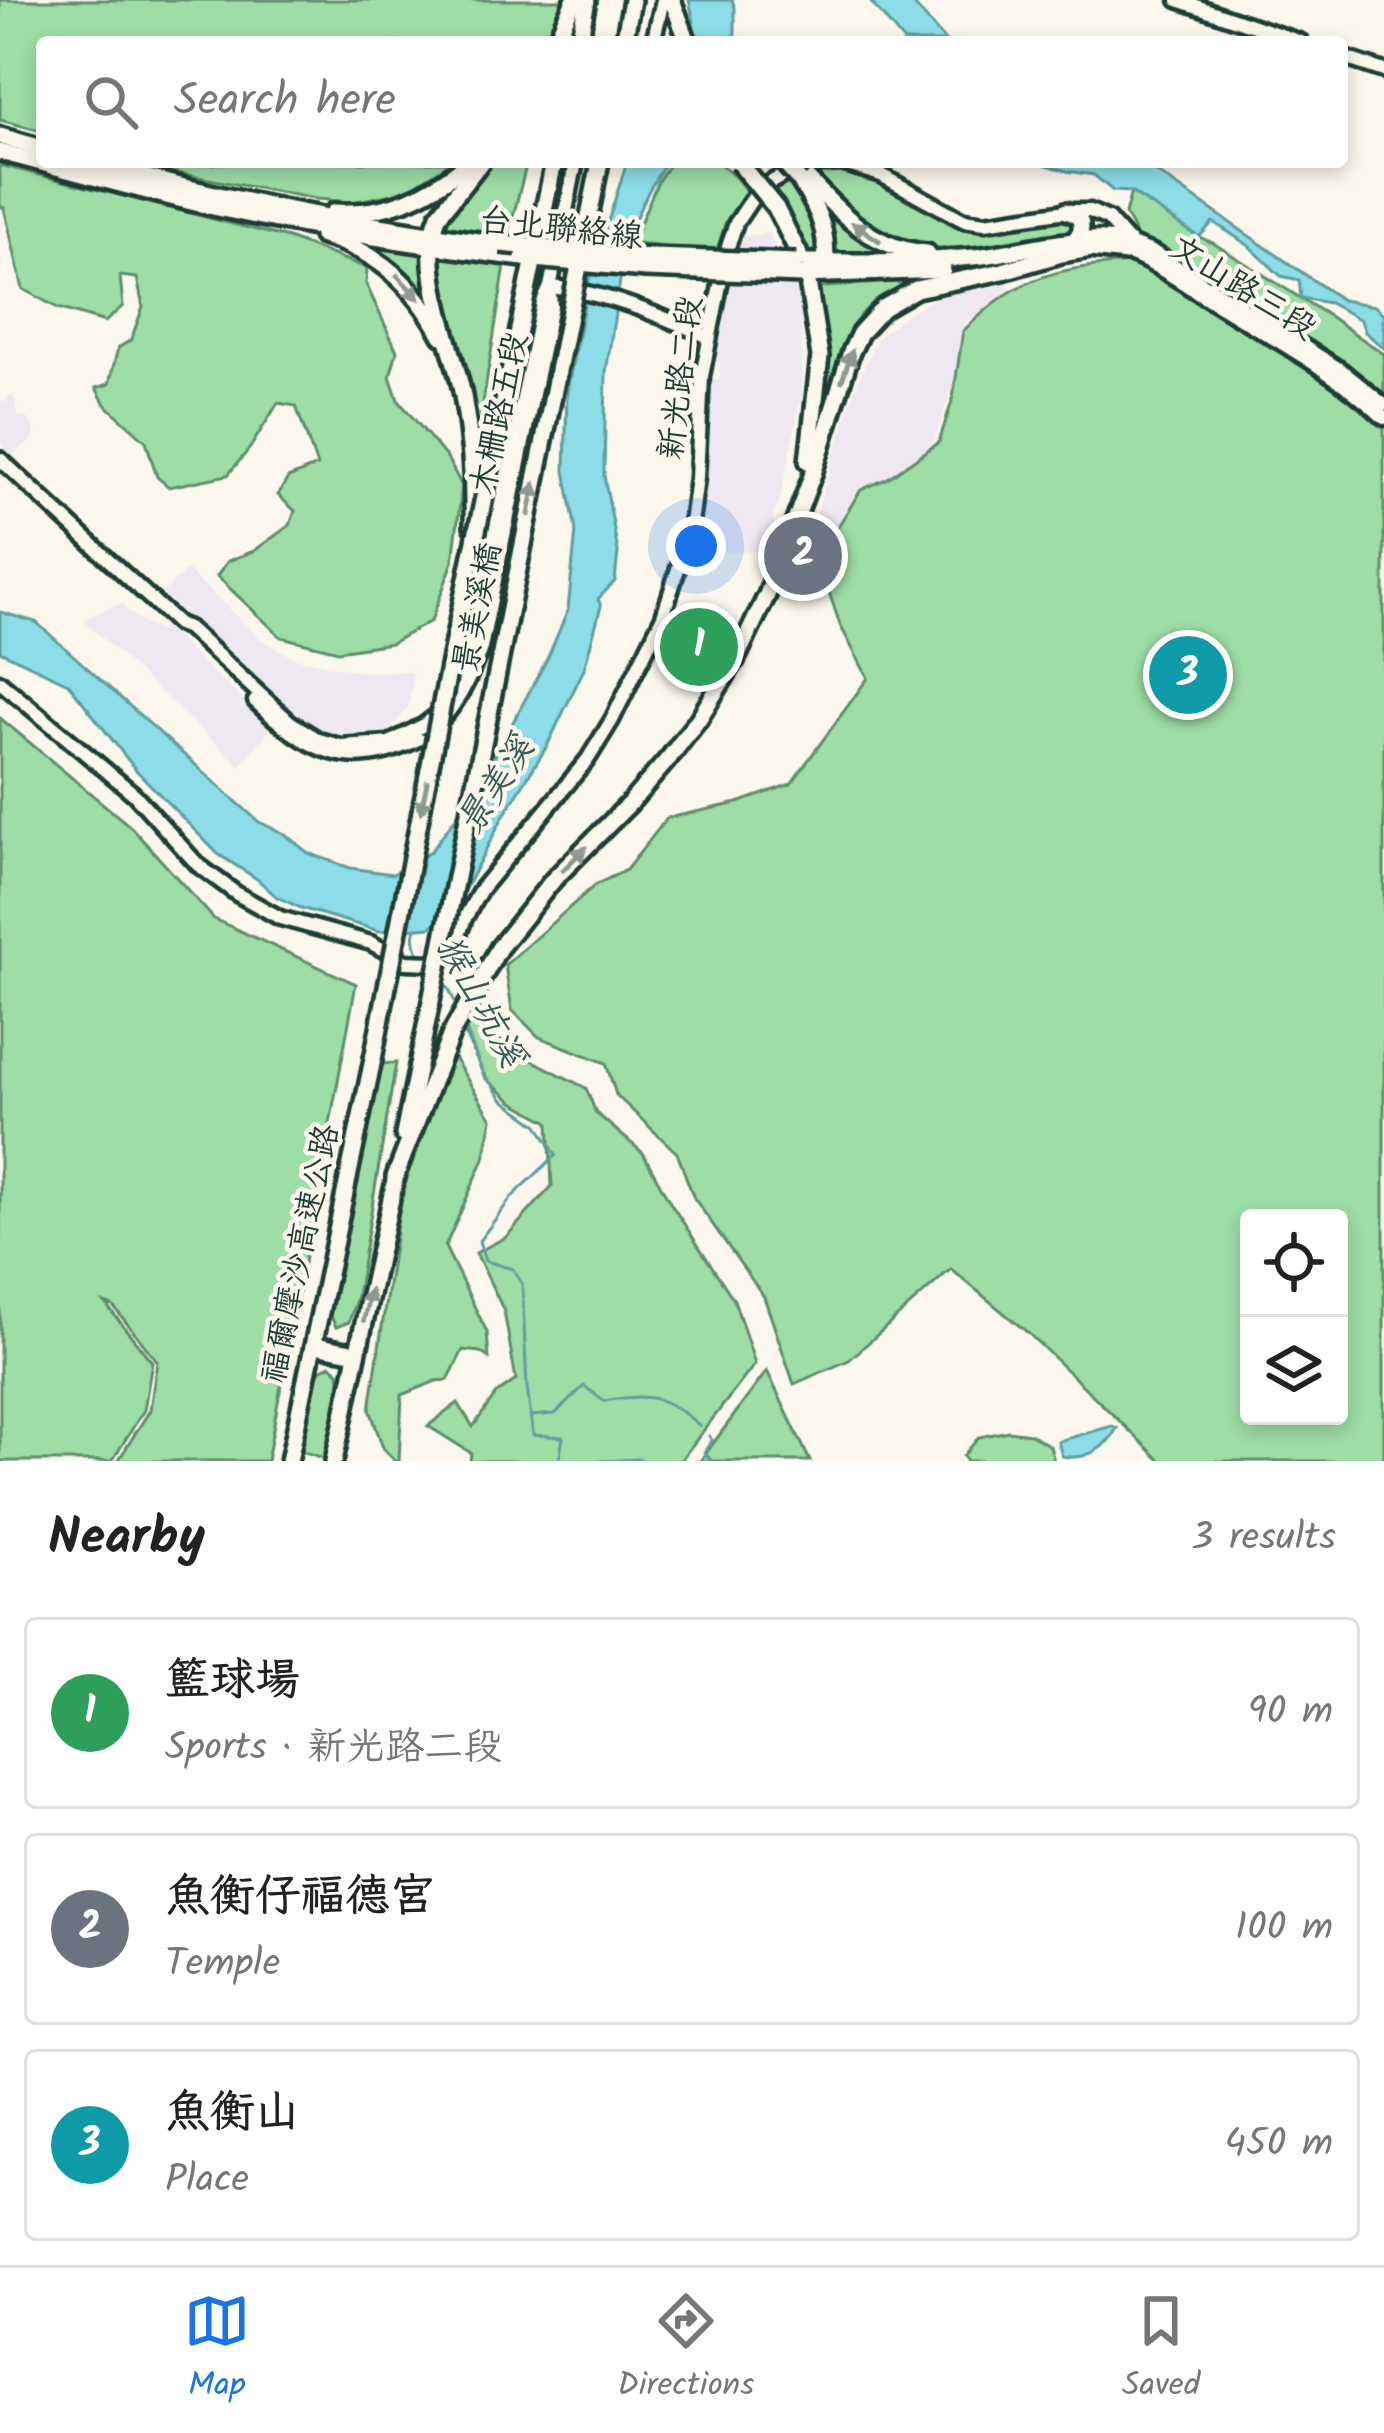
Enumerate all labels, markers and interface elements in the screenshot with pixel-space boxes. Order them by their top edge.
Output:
search box [36,36,1348,168]
text: Search here [174,66,396,138]
icon: search [78,69,144,135]
street label: 台北聯絡線 [476,195,646,265]
one-way arrow [850,221,882,244]
street label: 文山路三段 [1158,223,1326,355]
one-way arrow [394,273,421,302]
street label: 新光路二段 [646,293,718,463]
street label: 木柵路五段 [458,328,544,500]
one-way arrow [839,348,857,384]
one-way arrow [523,479,542,517]
pin: 2 [764,511,842,601]
your location [666,516,726,576]
street label: 景美溪橋 [440,538,518,678]
pin: 1 [660,602,738,692]
pin: 3 [1149,630,1227,720]
water label: 景美溪 [444,724,551,847]
one-way arrow [414,779,433,817]
one-way arrow [560,845,588,873]
water label: 猴山坑溪 [419,925,540,1081]
street label: 福爾摩沙高速公路 [249,1119,355,1389]
map controls [1240,1209,1348,1425]
button: locate [1240,1209,1348,1317]
one-way arrow [359,1286,378,1324]
button: layers [1240,1317,1348,1425]
text: Nearby [48,1499,205,1580]
text: 3 results [1191,1508,1336,1570]
text: 籃球場 [165,1646,300,1718]
text: 1 [84,1682,96,1744]
text: 90 m [1248,1682,1333,1744]
text: Sports · 新光路二段 [165,1718,502,1780]
text: 魚衡仔福德宮 [165,1862,435,1934]
text: 2 [79,1898,101,1960]
text: 100 m [1235,1898,1333,1960]
text: Temple [165,1934,280,1996]
text: 魚衡山 [165,2078,300,2150]
text: 3 [79,2114,101,2176]
text: 450 m [1224,2114,1333,2176]
text: Place [165,2150,249,2212]
tab: Map [184,2288,250,2413]
tab: Directions [617,2288,754,2413]
tab: Saved [1122,2288,1200,2413]

